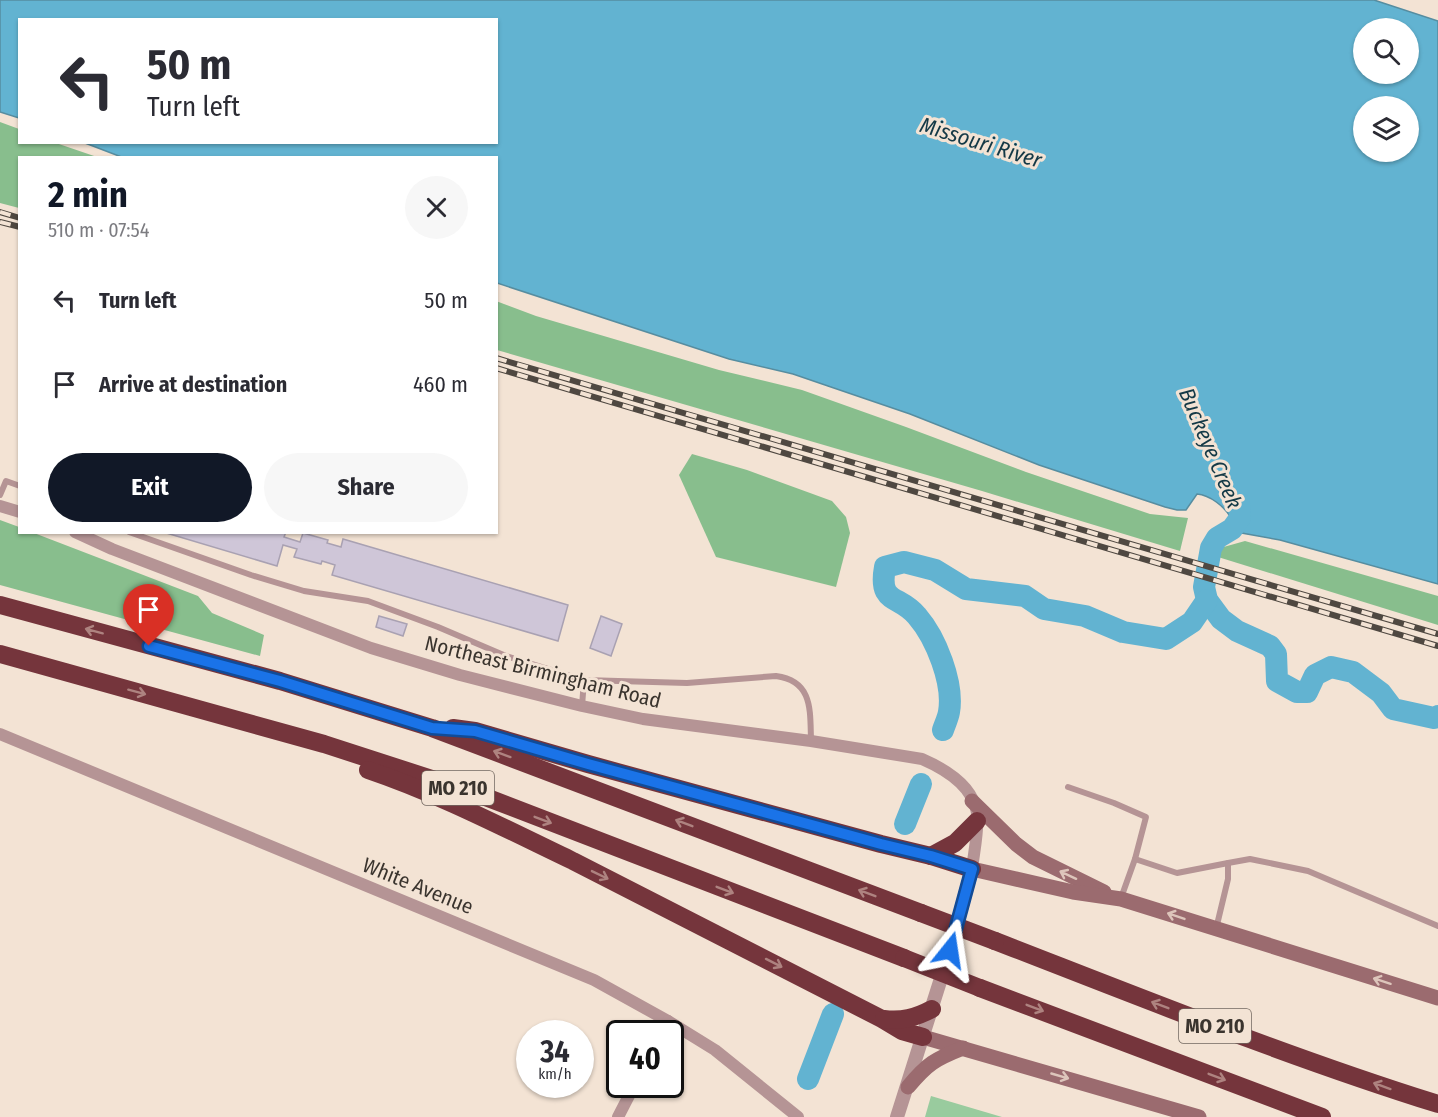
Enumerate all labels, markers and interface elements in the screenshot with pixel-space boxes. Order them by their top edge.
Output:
map controls [1353,18,1419,162]
button: search [1353,18,1419,84]
text: 50 m [147,40,231,90]
icon: left [48,42,126,120]
text: Turn left [147,91,240,123]
button: layers [1353,96,1419,162]
water label: Missouri River [917,111,1046,174]
text: 2 min [48,173,128,217]
button: close [405,176,468,239]
text: 510 m · 07:54 [48,218,149,242]
icon: left [48,284,81,317]
text: Turn left [99,287,177,314]
text: 50 m [424,287,468,314]
icon: arrive [48,368,81,401]
text: Arrive at destination [99,371,287,398]
text: 460 m [413,371,468,398]
water label: Buckeye Creek [1173,384,1248,513]
button: Exit [48,453,252,522]
button: Share [264,453,468,522]
pin [123,584,174,646]
icon: arrive [132,593,165,626]
one-way arrow [85,625,104,636]
street label: Northeast Birmingham Road [422,630,664,714]
one-way arrow [128,686,147,698]
one-way arrow [493,748,512,759]
road number: MO 210 [422,771,494,805]
one-way arrow [533,815,552,826]
one-way arrow [676,817,694,828]
street label: White Avenue [359,852,477,920]
one-way arrow [1059,868,1077,880]
one-way arrow [591,870,609,881]
one-way arrow [715,885,734,896]
one-way arrow [858,886,876,897]
one-way arrow [1167,910,1186,921]
position arrow [918,918,982,982]
one-way arrow [765,958,783,970]
one-way arrow [1373,975,1392,986]
one-way arrow [1151,998,1170,1009]
one-way arrow [1025,1004,1043,1015]
road number: MO 210 [1179,1009,1251,1043]
speed limit sign: 40 [606,1020,684,1098]
text: 34 [540,1034,570,1070]
text: km/h [538,1065,572,1083]
one-way arrow [1050,1071,1069,1082]
one-way arrow [1207,1073,1226,1084]
one-way arrow [1373,1080,1392,1091]

